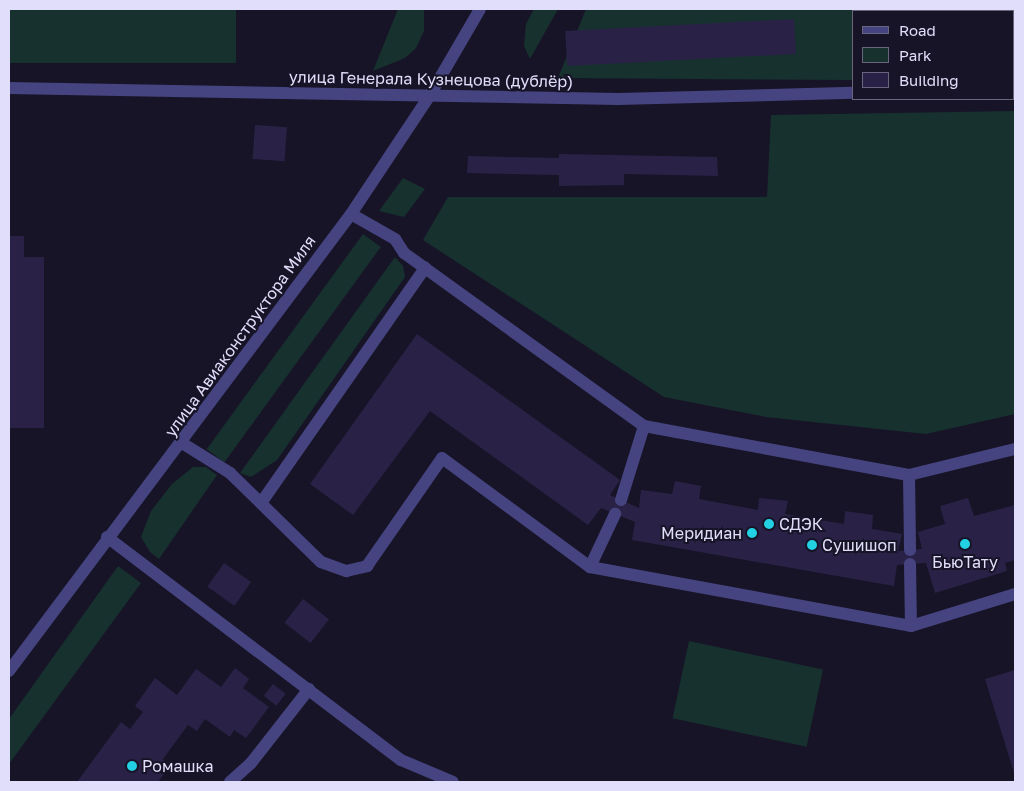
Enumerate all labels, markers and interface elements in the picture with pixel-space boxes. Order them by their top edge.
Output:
legend [852,10,1014,100]
text: Road [899,21,936,39]
text: Park [899,46,931,64]
street label: улица Генерала Кузнецова (дублёр) [289,67,573,91]
text: Building [899,71,959,89]
street label: улица Авиаконструктора Миля [161,232,319,440]
place label: СДЭК [779,514,823,534]
marker: СДЭК [763,518,775,530]
place label: Меридиан [661,523,742,543]
marker: Меридиан [746,527,758,539]
place label: Сушишоп [822,535,897,555]
marker: БьюТату [959,538,971,550]
marker: Сушишоп [806,539,818,551]
place label: БьюТату [932,552,998,572]
place label: Ромашка [142,756,214,776]
marker: Ромашка [126,760,138,772]

